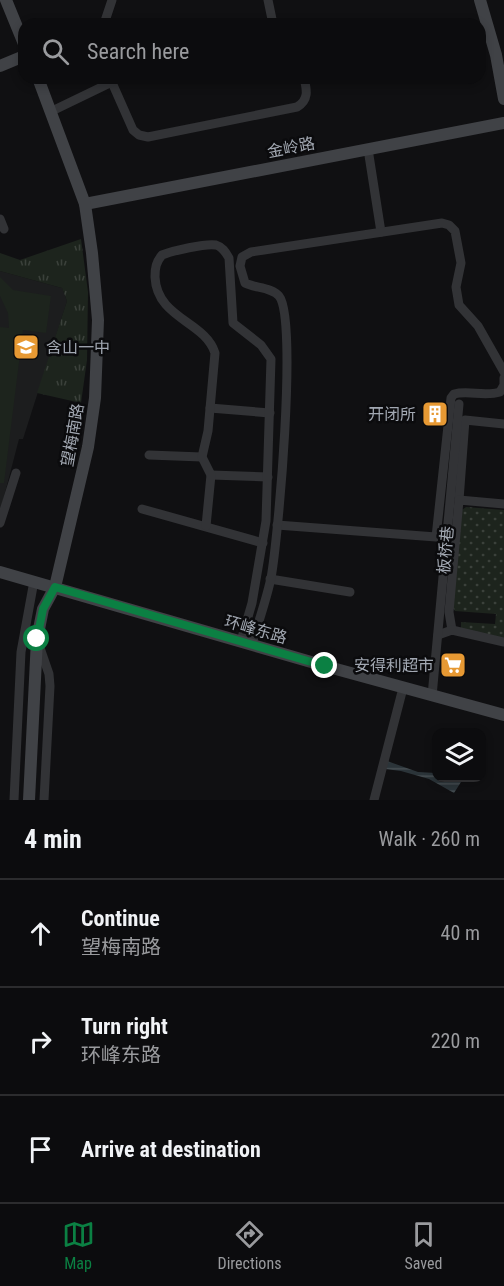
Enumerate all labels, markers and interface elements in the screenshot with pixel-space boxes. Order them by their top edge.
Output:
search box [18,18,486,84]
icon: search [39,35,72,68]
text: Search here [87,39,189,64]
street label: 金岭路 [266,134,316,161]
school or university icon: 含山一中 [11,332,41,362]
place label: 含山一中 [46,338,110,357]
building icon: 开闭所 [420,399,450,429]
street label: 望梅南路 [58,402,87,468]
place label: 开闭所 [368,405,416,424]
street label: 板桥巷 [434,525,457,575]
street label: 环峰东路 [222,612,289,647]
route start [23,625,49,651]
supermarket icon: 安得利超市 [438,650,468,680]
route end [311,652,337,678]
place label: 安得利超市 [354,656,434,675]
map controls [432,728,486,782]
button: layers [432,728,486,782]
text: 4 min [24,824,82,854]
text: Walk · 260 m [379,827,480,851]
text: Continue [81,906,160,931]
icon: ahead [24,917,57,950]
text: 40 m [441,921,480,945]
text: 望梅南路 [81,935,161,959]
text: Turn right [81,1014,168,1039]
icon: right [24,1025,57,1058]
text: 220 m [431,1029,480,1053]
text: 环峰东路 [81,1043,161,1067]
icon: arrive [24,1133,57,1166]
text: Arrive at destination [81,1137,261,1162]
tab: Map [62,1218,95,1273]
tab: Directions [218,1218,281,1273]
tab: Saved [404,1218,442,1273]

